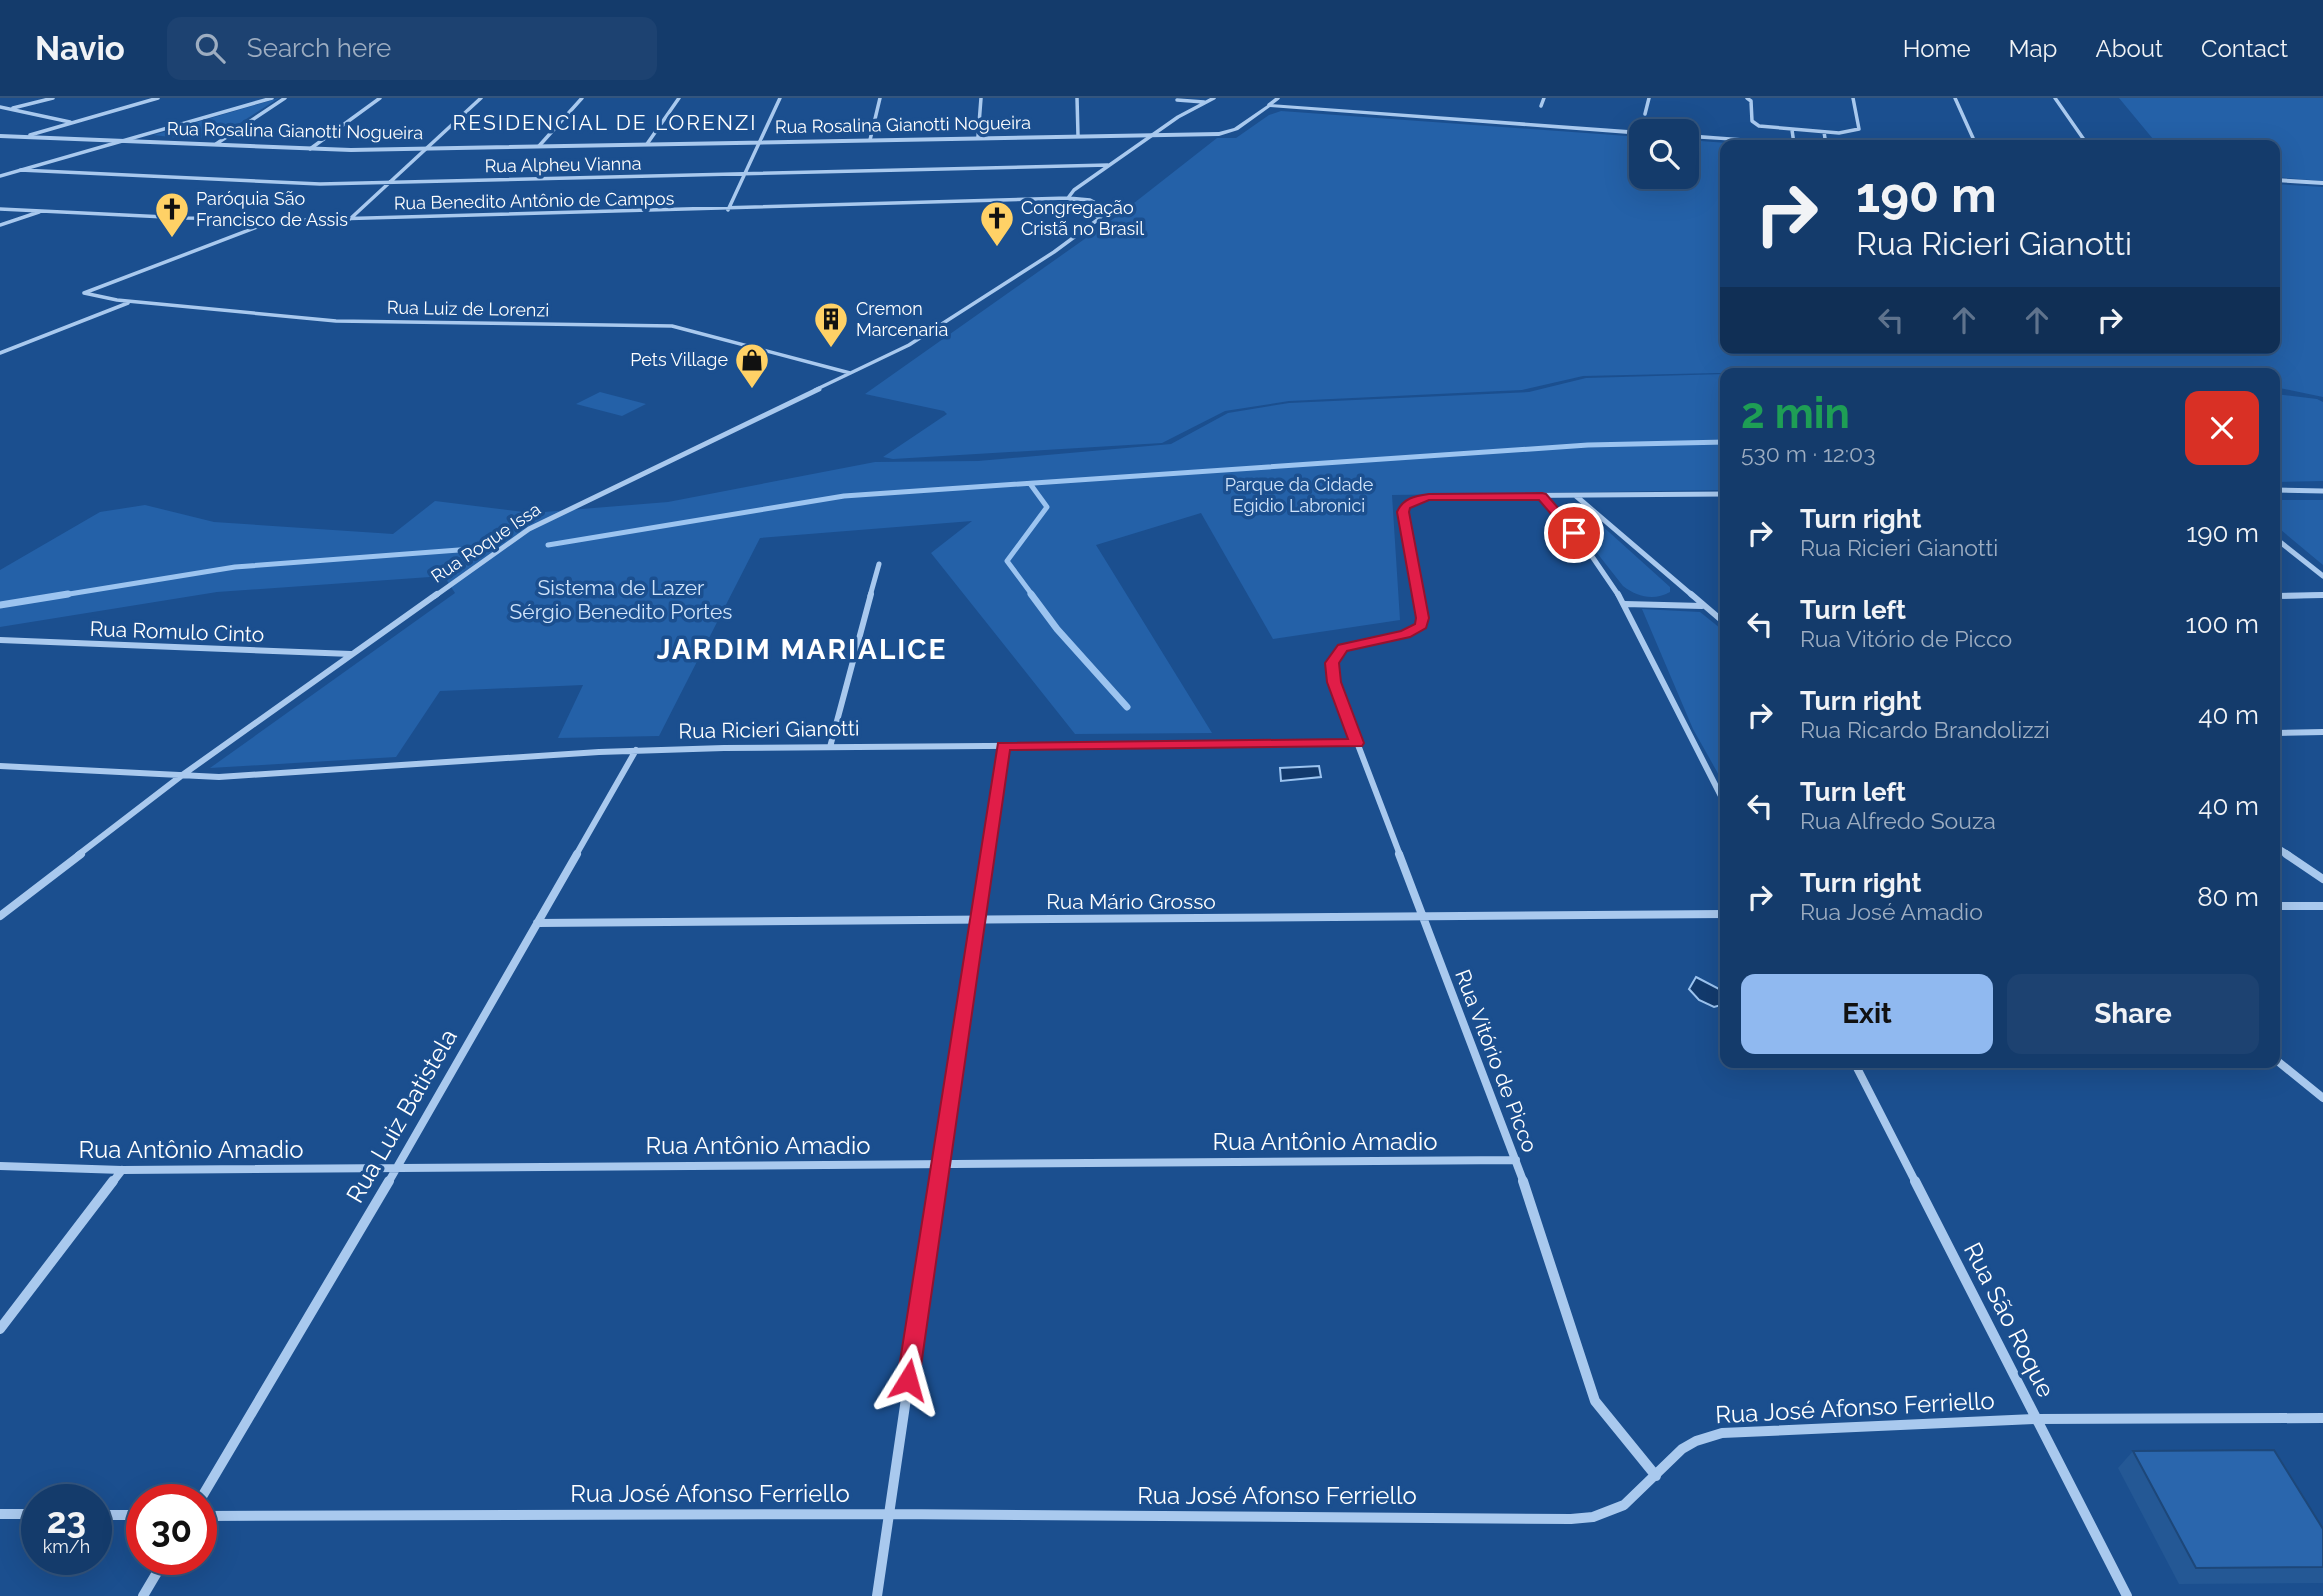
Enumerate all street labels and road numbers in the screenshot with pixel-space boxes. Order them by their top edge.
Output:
street label: Rua Rosalina Gianotti Nogueira [775,112,1031,137]
street label: Rua Rosalina Gianotti Nogueira [167,118,423,143]
street label: Rua Alpheu Vianna [484,153,642,176]
street label: Rua Benedito Antônio de Campos [394,188,675,213]
street label: Rua Luiz de Lorenzi [387,297,549,320]
street label: Rua Roque Issa [427,498,544,587]
street label: Rua Romulo Cinto [89,616,265,647]
street label: Rua Ricieri Gianotti [678,715,860,744]
street label: Rua Mário Grosso [1046,889,1216,914]
street label: Rua Vitório de Picco [1450,966,1543,1156]
street label: Rua Luiz Batistela [340,1024,463,1208]
street label: Rua Antônio Amadio [1212,1127,1438,1156]
street label: Rua Antônio Amadio [645,1131,871,1160]
street label: Rua Antônio Amadio [78,1135,304,1164]
street label: Rua São Roque [1958,1238,2061,1402]
street label: Rua José Afonso Ferriello [1715,1386,1995,1429]
street label: Rua José Afonso Ferriello [570,1479,850,1508]
street label: Rua José Afonso Ferriello [1137,1481,1417,1510]

